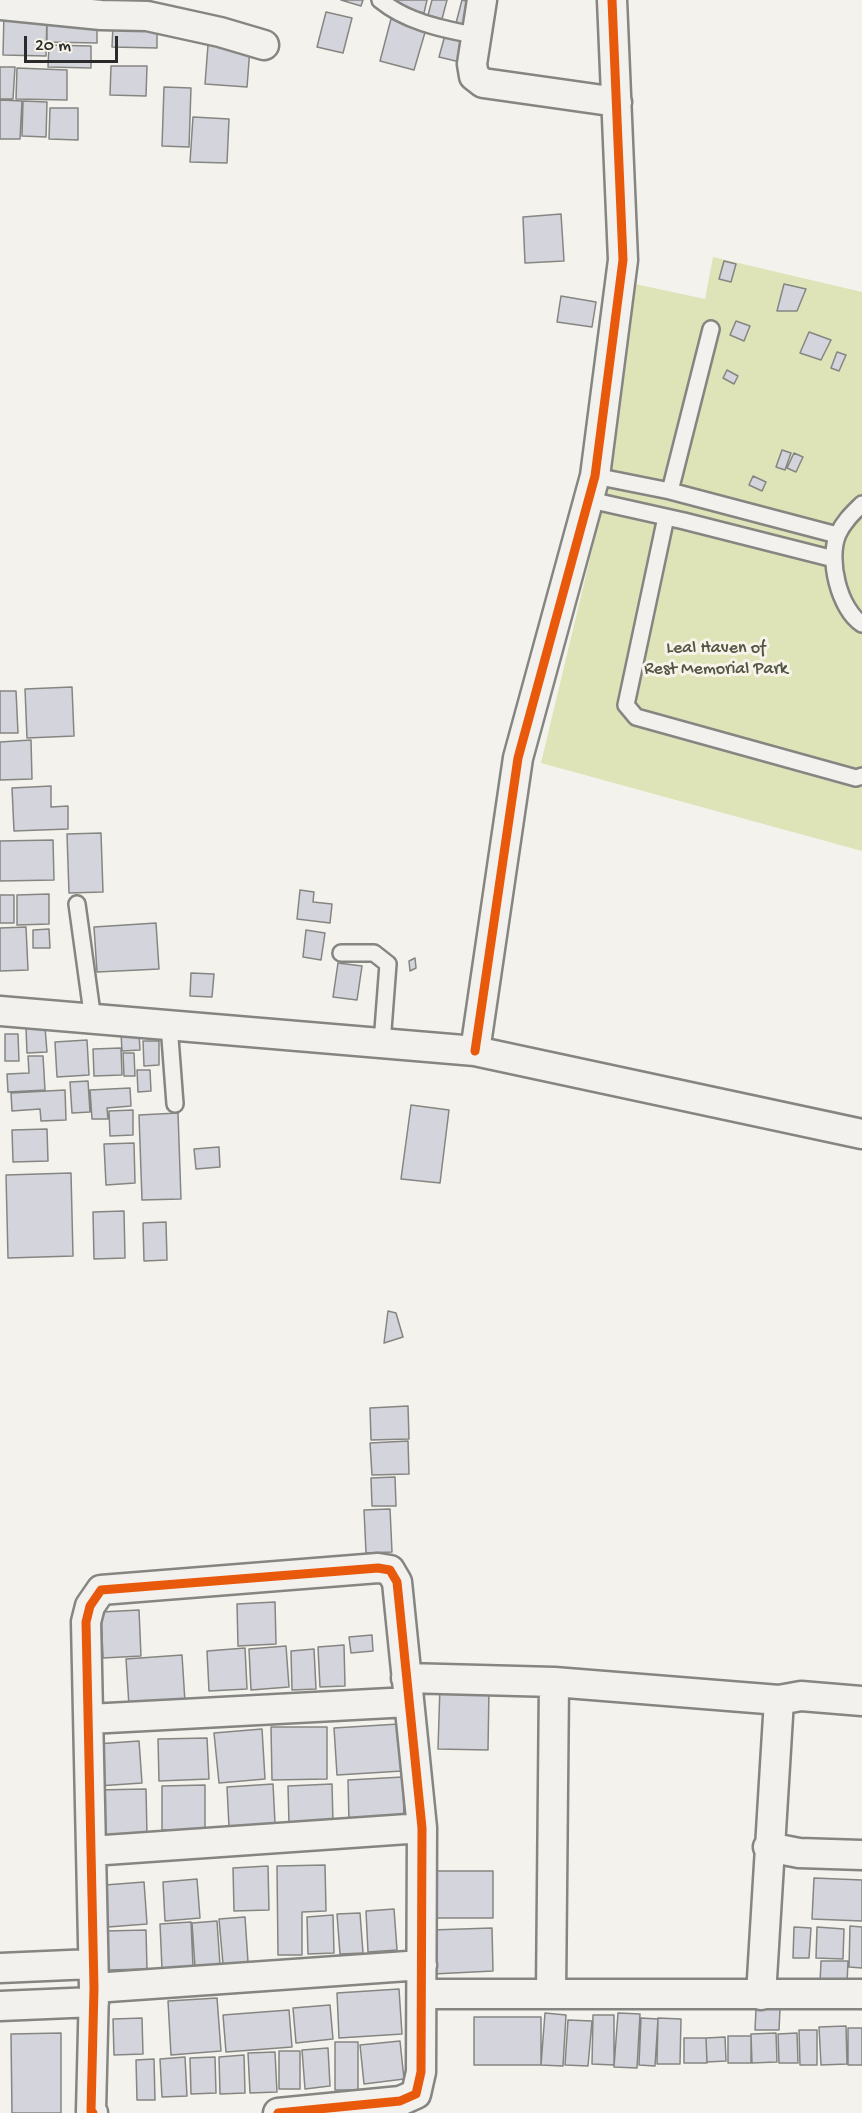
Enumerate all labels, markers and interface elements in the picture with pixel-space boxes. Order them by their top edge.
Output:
scale bar [27,24,122,62]
text: 20 m [35,36,71,57]
park label: Leal Haven of Rest Memorial Park [644,638,788,680]

